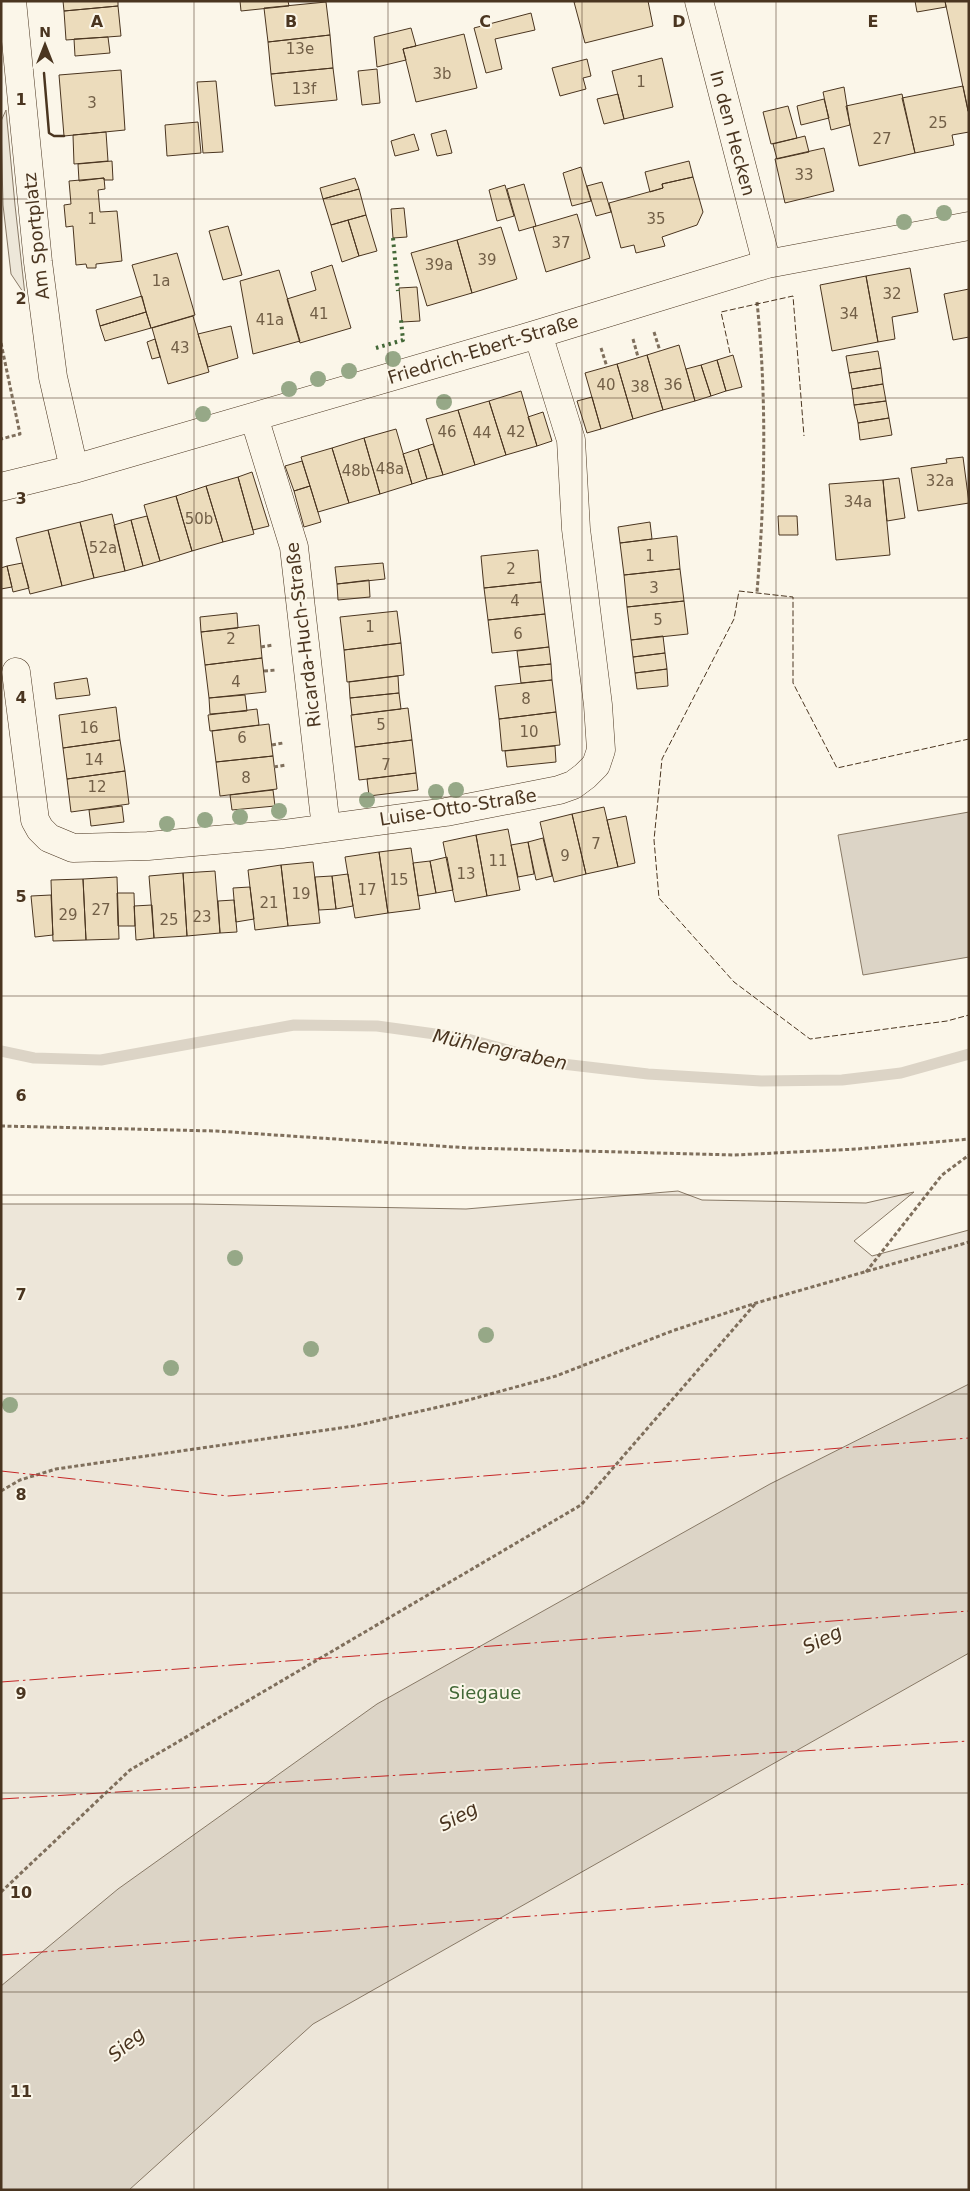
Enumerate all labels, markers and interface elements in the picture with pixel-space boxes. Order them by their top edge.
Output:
text: A [91,12,104,31]
text: B [285,12,297,31]
text: C [479,12,491,31]
text: D [672,12,686,31]
text: E [868,12,878,31]
north arrow [20,20,70,70]
text: N [39,24,51,40]
house number: 13e [286,40,314,58]
house number: 3b [432,65,452,83]
street label: In den Hecken [706,68,760,198]
house number: 1 [636,73,646,91]
house number: 13f [292,80,317,98]
text: 1 [15,90,27,109]
house number: 3 [87,94,97,112]
house number: 25 [928,114,948,132]
house number: 27 [872,130,892,148]
house number: 33 [794,166,814,184]
street label: Am Sportplatz [19,171,53,301]
house number: 1 [87,210,97,228]
house number: 35 [646,210,666,228]
house number: 37 [551,234,571,252]
house number: 39 [477,251,497,269]
house number: 39a [425,256,453,274]
house number: 1a [152,272,170,290]
house number: 32 [882,285,902,303]
text: 2 [15,289,27,308]
house number: 41 [309,305,329,323]
house number: 34 [839,305,859,323]
street label: Friedrich-Ebert-Straße [385,310,581,388]
house number: 41a [256,311,284,329]
house number: 43 [170,339,190,357]
house number: 40 [596,376,616,394]
house number: 36 [663,376,683,394]
house number: 38 [630,378,650,396]
house number: 46 [437,423,457,441]
house number: 42 [506,423,526,441]
house number: 44 [472,424,492,442]
house number: 48a [376,460,404,478]
house number: 48b [342,462,370,480]
house number: 32a [926,472,954,490]
text: 3 [15,489,27,508]
house number: 34a [844,493,872,511]
house number: 50b [185,510,213,528]
house number: 52a [89,539,117,557]
street label: Ricarda-Huch-Straße [281,541,325,729]
house number: 1 [645,547,655,565]
house number: 2 [506,560,516,578]
house number: 3 [649,579,659,597]
house number: 4 [510,592,520,610]
house number: 5 [653,611,663,629]
house number: 1 [365,618,375,636]
house number: 6 [513,625,523,643]
house number: 2 [226,630,236,648]
house number: 4 [231,673,241,691]
text: 4 [15,688,27,707]
house number: 8 [521,690,531,708]
house number: 5 [376,716,386,734]
house number: 16 [79,719,99,737]
house number: 10 [519,723,539,741]
house number: 6 [237,729,247,747]
house number: 14 [84,751,104,769]
house number: 7 [381,756,391,774]
house number: 8 [241,769,251,787]
house number: 12 [87,778,107,796]
street label: Luise-Otto-Straße [378,784,538,830]
house number: 7 [591,835,601,853]
house number: 9 [560,847,570,865]
house number: 11 [488,852,508,870]
house number: 13 [456,865,476,883]
house number: 15 [389,871,409,889]
house number: 17 [357,881,377,899]
house number: 19 [291,885,311,903]
text: 5 [15,887,27,906]
house number: 21 [259,894,279,912]
house number: 27 [91,901,111,919]
house number: 29 [58,906,78,924]
house number: 23 [192,908,212,926]
house number: 25 [159,911,179,929]
water label: Mühlengraben [431,1024,569,1074]
text: 6 [15,1086,27,1105]
text: 7 [15,1285,27,1304]
text: 8 [15,1485,27,1504]
water label: Sieg [799,1620,845,1658]
park label: Siegaue [449,1682,521,1703]
text: 9 [15,1684,27,1703]
water label: Sieg [435,1797,481,1835]
text: 10 [10,1883,32,1902]
water label: Sieg [103,2022,149,2066]
text: 11 [10,2082,32,2101]

